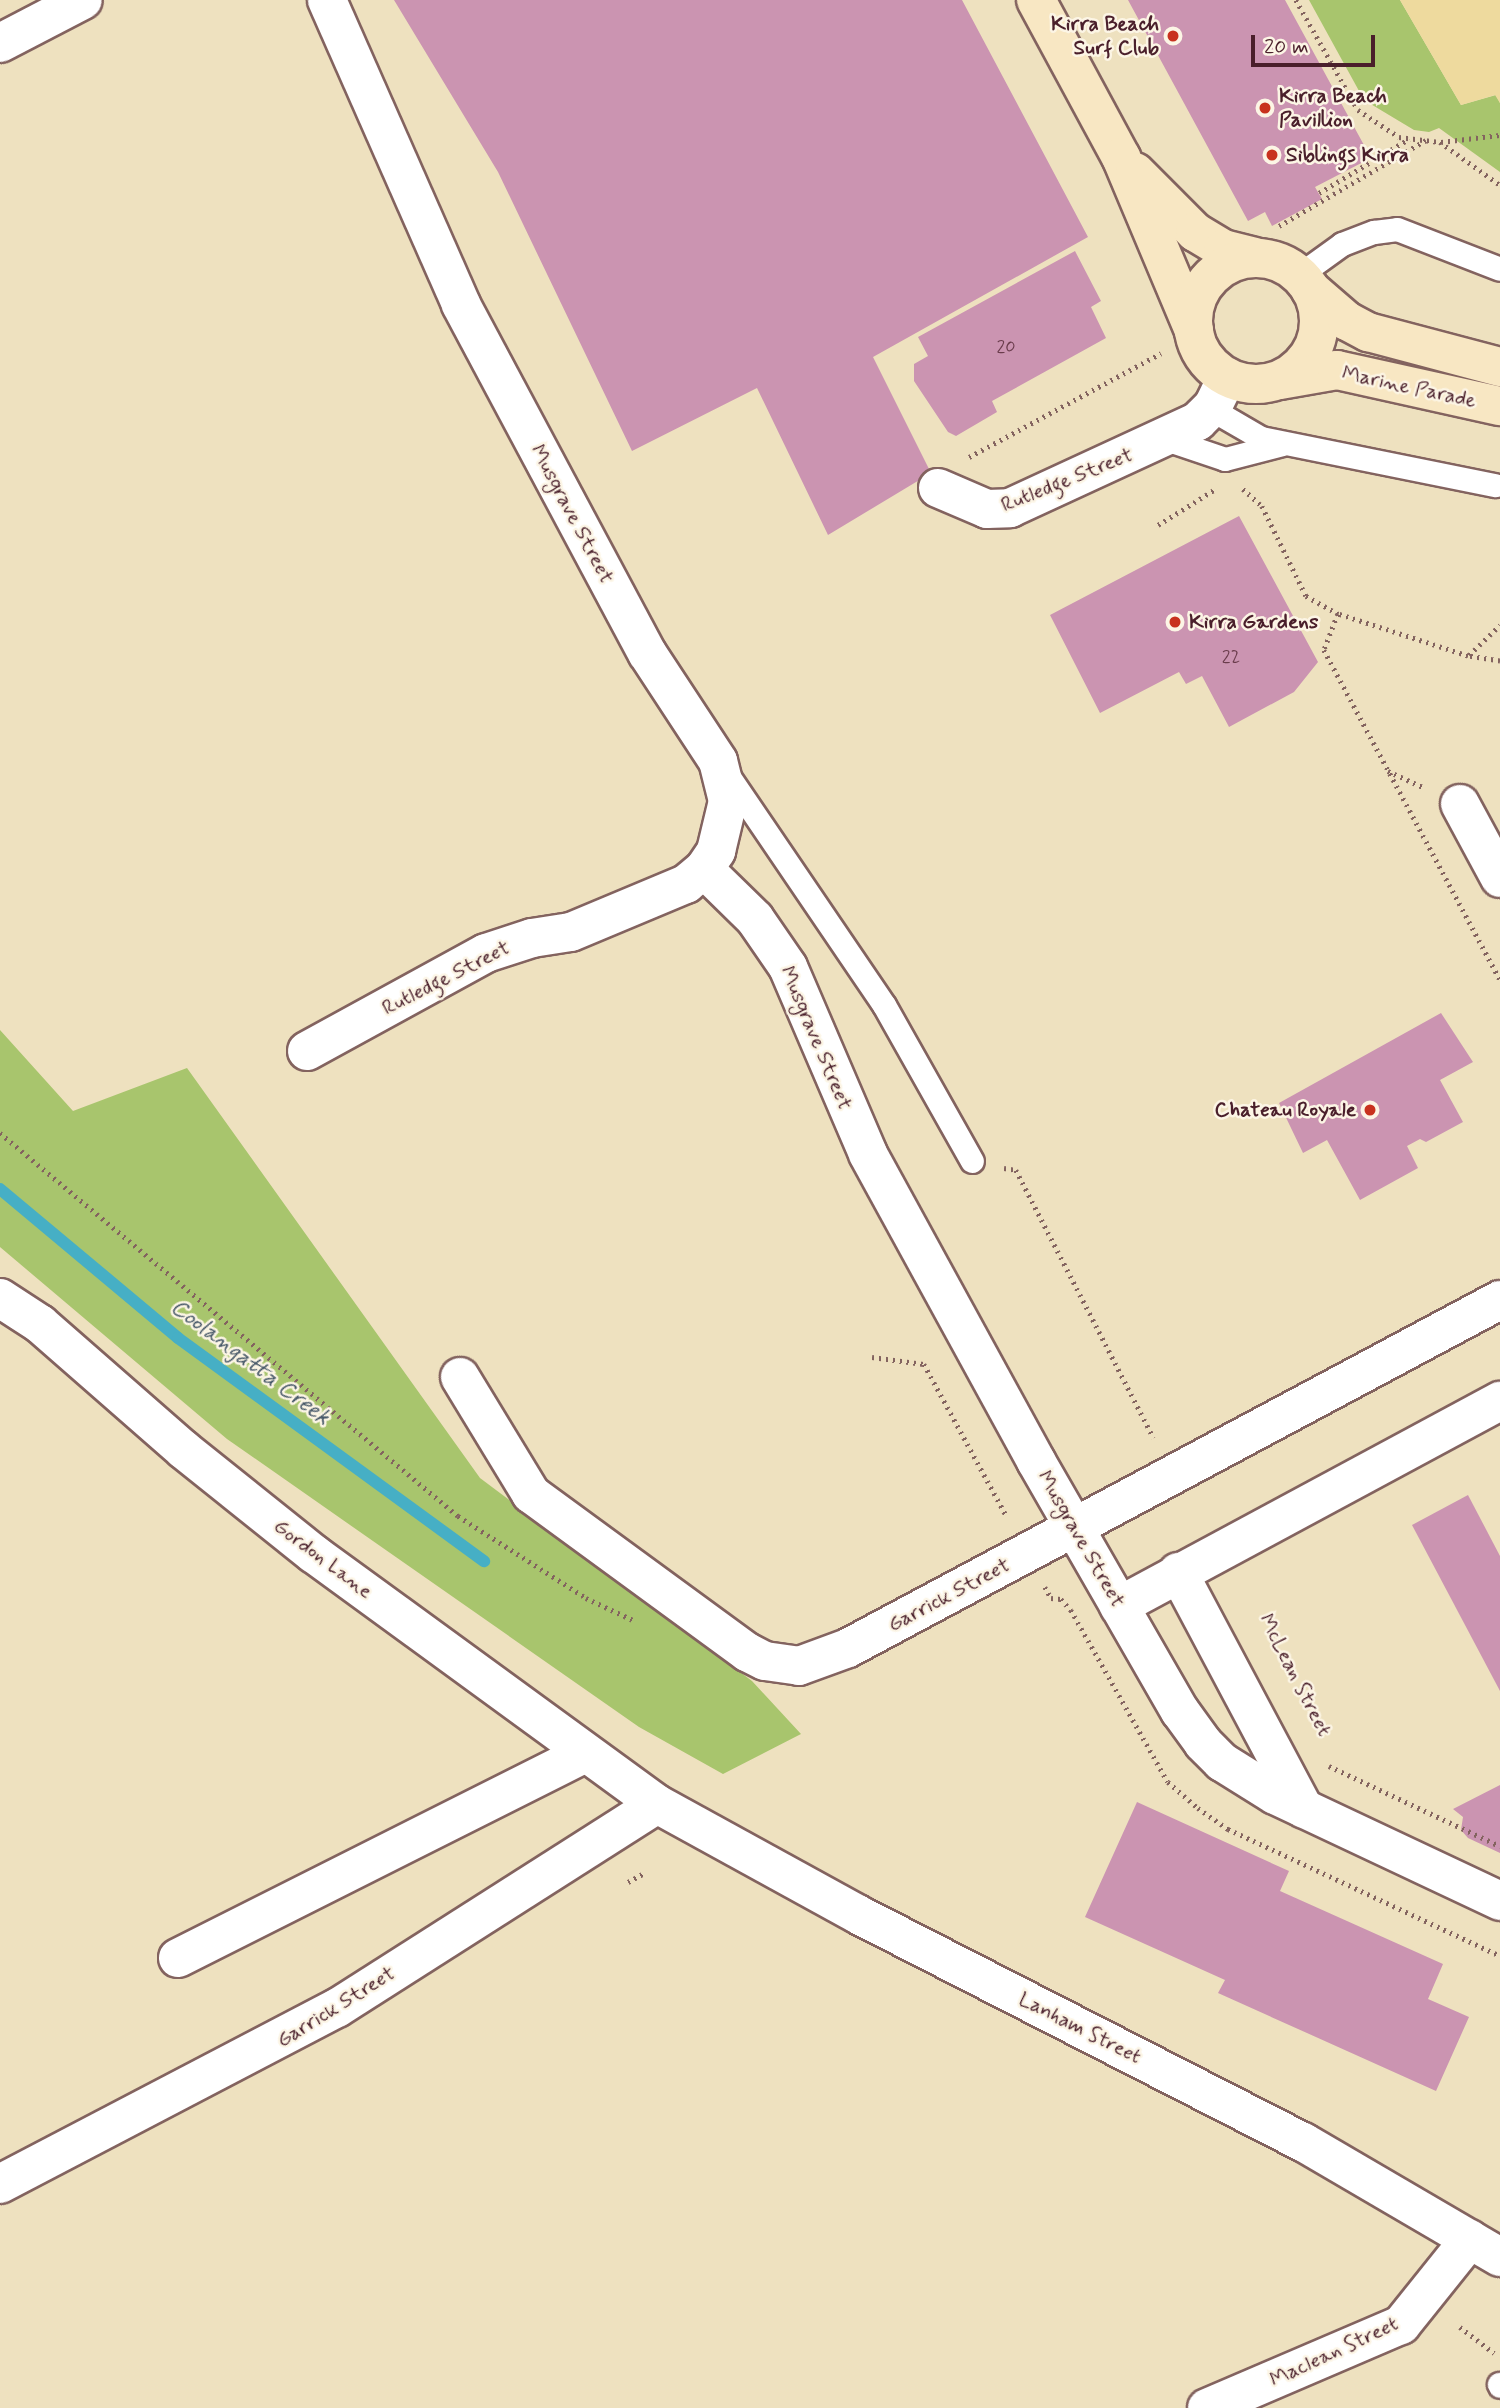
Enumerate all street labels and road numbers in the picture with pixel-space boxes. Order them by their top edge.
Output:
street label: Marine Parade [1340,360,1478,414]
street label: Musgrave Street [525,441,619,587]
street label: Rutledge Street [998,442,1136,518]
street label: Rutledge Street [378,935,514,1021]
street label: Musgrave Street [775,963,857,1113]
street label: Musgrave Street [1032,1466,1130,1612]
street label: Gordon Lane [271,1515,375,1603]
street label: Garrick Street [884,1553,1014,1637]
street label: McLean Street [1253,1608,1337,1742]
street label: Garrick Street [273,1961,399,2053]
street label: Lanham Street [1013,1985,1147,2071]
street label: Maclean Street [1264,2311,1404,2393]

